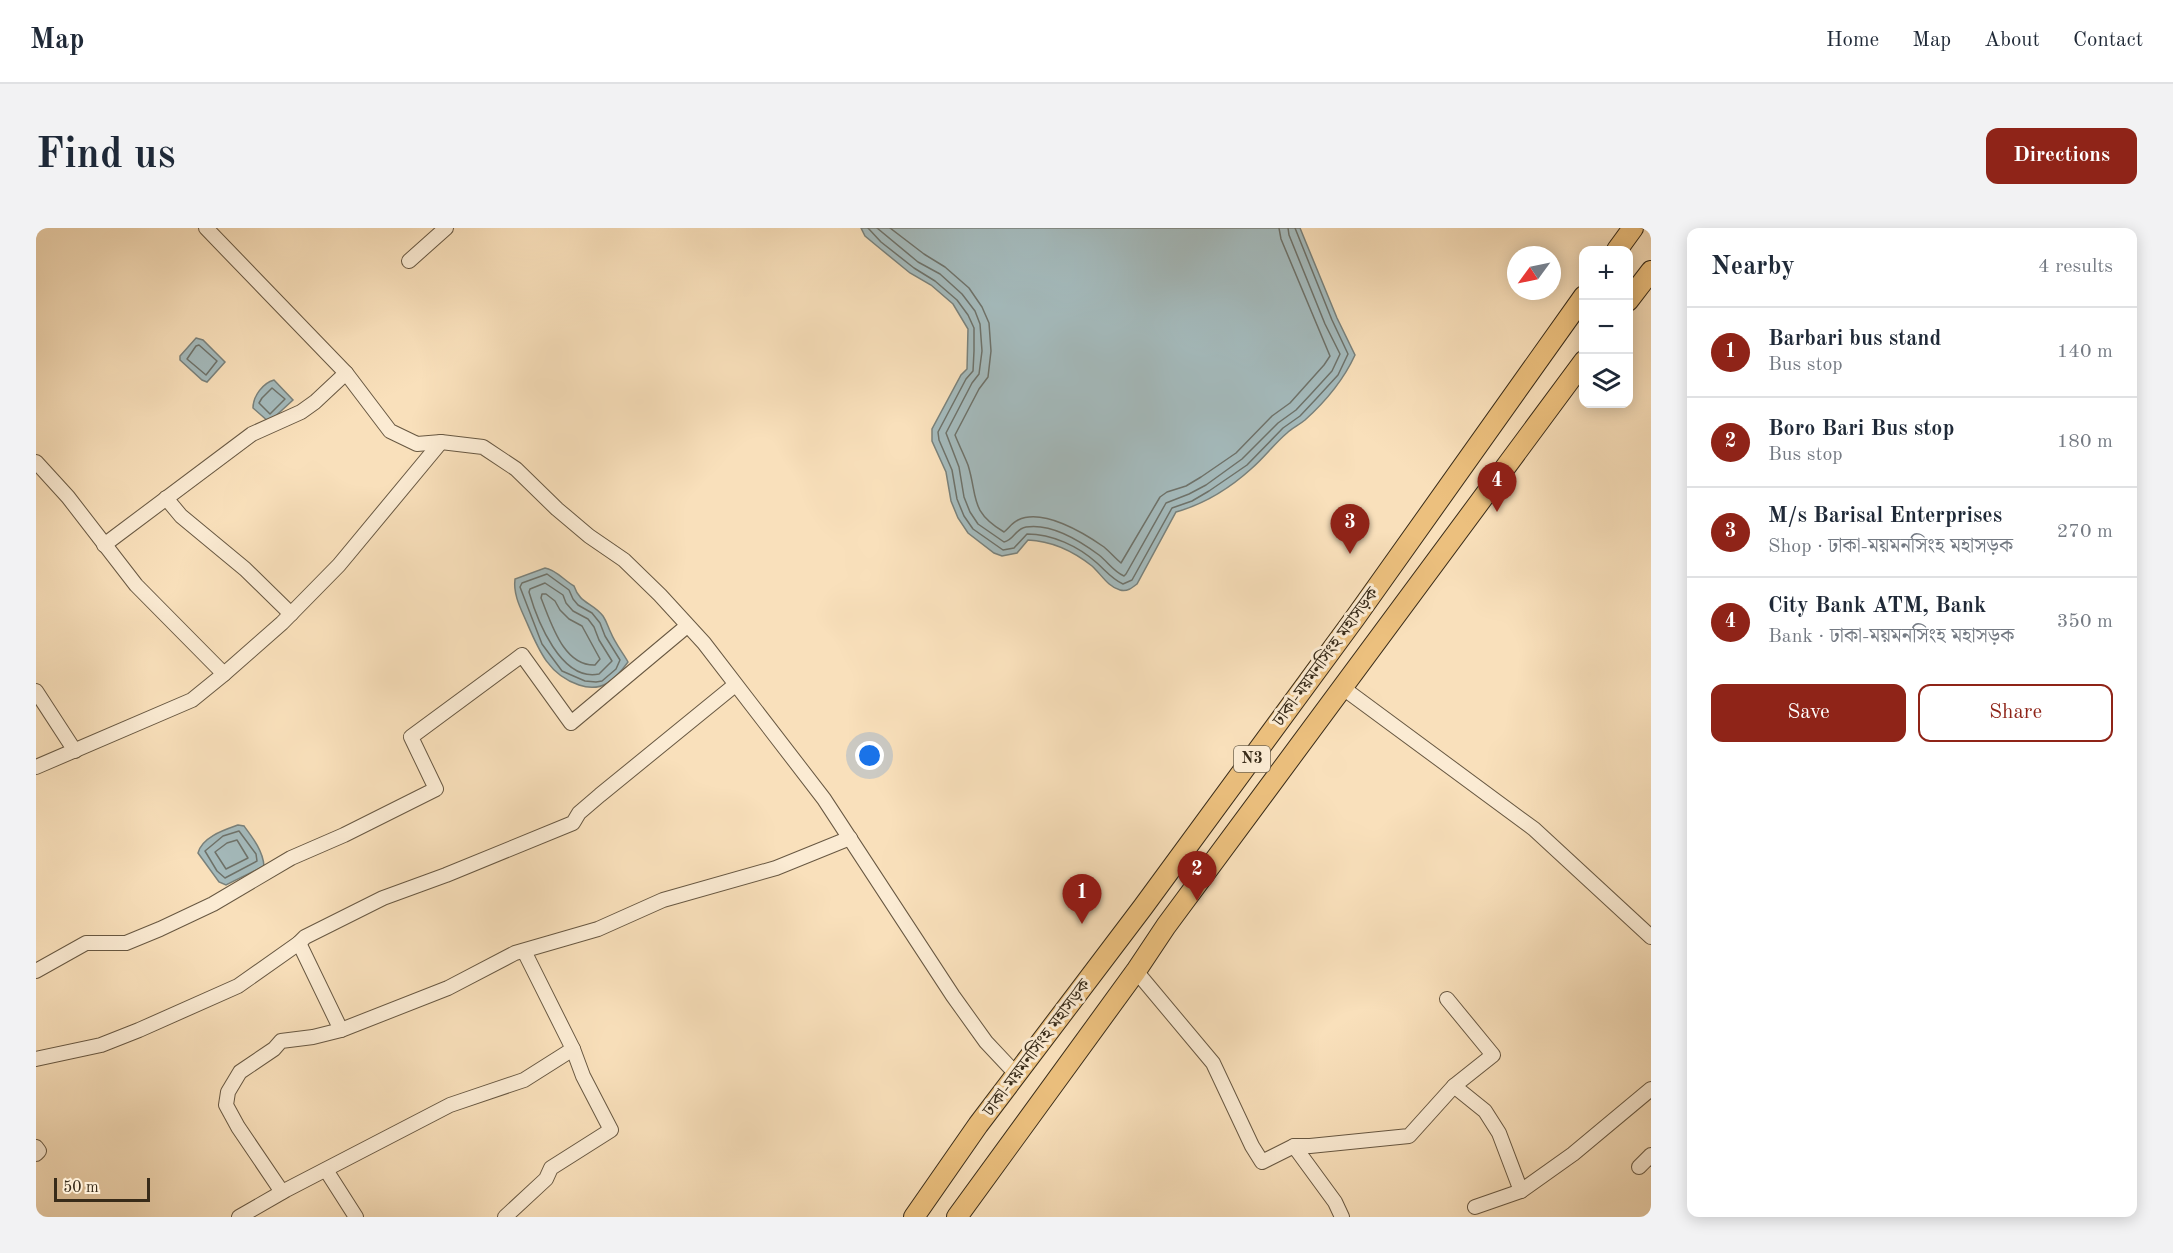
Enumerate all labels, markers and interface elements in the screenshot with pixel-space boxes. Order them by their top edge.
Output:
text: Map [30,27,84,55]
text: Home [1826,30,1879,51]
text: Map [1912,30,1951,51]
text: About [1984,30,2040,51]
text: Contact [2073,30,2143,51]
button: Directions [1986,128,2137,184]
text: Find us [36,135,175,177]
north arrow [1507,246,1561,300]
map controls [1579,246,1633,408]
button: + [1579,246,1633,300]
text: Nearby [1711,254,1795,280]
text: 4 results [2038,257,2113,277]
button: − [1579,300,1633,354]
text: Barbari bus stand [1768,328,1941,350]
text: 1 [1725,342,1736,362]
text: 140 m [2057,342,2113,362]
button: layers [1579,354,1633,408]
text: Bus stop [1768,355,1843,375]
text: Boro Bari Bus stop [1768,418,1954,440]
text: 2 [1725,432,1736,452]
text: 180 m [2057,432,2113,452]
text: Bus stop [1768,445,1843,465]
pin: 4 [1478,462,1516,512]
pin: 3 [1330,504,1370,554]
text: M/s Barisal Enterprises [1768,505,2002,527]
text: 3 [1725,522,1736,542]
text: 270 m [2057,522,2113,542]
text: Shop · ঢাকা-ময়মনসিংহ মহাসড়ক [1768,537,2013,557]
street label: ঢাকা-ময়মনসিংহ মহাসড়ক [1268,582,1383,730]
text: City Bank ATM, Bank [1768,595,1986,617]
text: 4 [1725,612,1736,632]
text: 350 m [2057,612,2113,632]
text: Bank · ঢাকা-ময়মনসিংহ মহাসড়ক [1768,627,2014,647]
button: Save [1711,684,1906,742]
button: Share [1918,684,2113,742]
your location [855,741,884,770]
road number: N3 [1234,746,1270,772]
pin: 2 [1178,852,1216,901]
pin: 1 [1062,874,1102,924]
street label: ঢাকা-ময়মনসিংহ মহাসড়ক [978,974,1095,1121]
scale bar [54,1175,150,1202]
text: 50 m [63,1180,99,1196]

